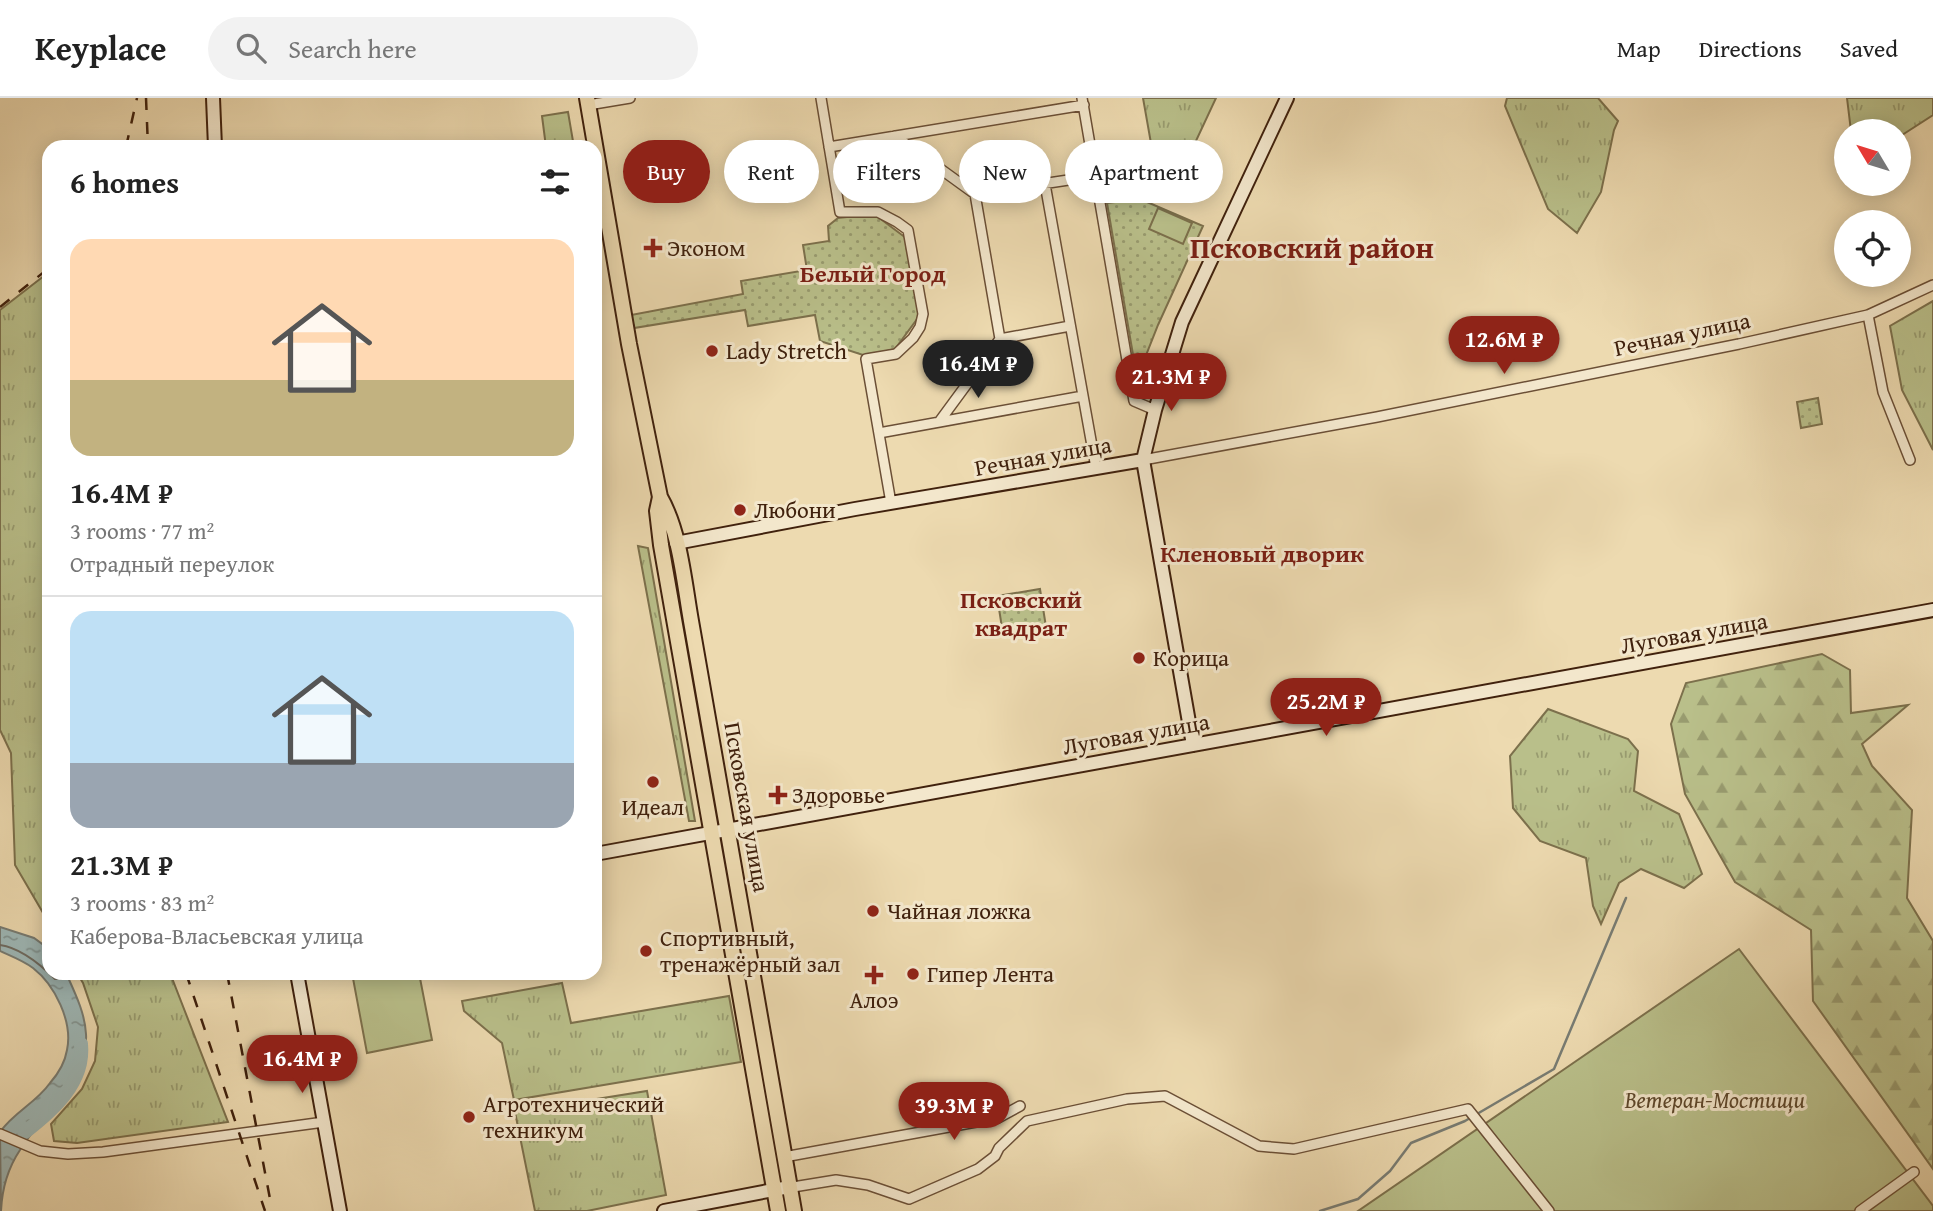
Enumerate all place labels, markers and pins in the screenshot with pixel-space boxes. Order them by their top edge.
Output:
place label: Эконом [667,231,745,264]
marker: Эконом [645,240,661,256]
pin: 12.6M ₽ [1439,316,1569,376]
place label: Lady Stretch [726,334,847,367]
pin: 16.4M ₽ [913,341,1043,400]
marker: Lady Stretch [704,343,720,359]
pin: 21.3M ₽ [1106,354,1236,413]
place label: Любони [754,493,836,526]
marker: Любони [732,502,748,518]
place label: Корица [1153,641,1229,674]
marker: Корица [1131,650,1147,666]
pin: 25.2M ₽ [1261,678,1391,738]
marker: Идеал [645,774,661,790]
place label: Здоровье [792,778,885,811]
marker: Здоровье [770,787,786,803]
place label: Идеал [622,790,685,823]
place label: Чайная ложка [887,894,1031,927]
marker: Чайная ложка [865,903,881,919]
place label: Спортивный, тренажёрный зал [660,921,841,980]
marker: Спортивный, тренажёрный зал [638,943,654,959]
place label: Гипер Лента [927,957,1054,990]
marker: Гипер Лента [905,966,921,982]
marker: Алоэ [866,967,882,983]
place label: Алоэ [849,983,899,1016]
pin: 16.4M ₽ [237,1035,367,1095]
pin: 39.3M ₽ [889,1082,1019,1142]
place label: Агротехнический техникум [483,1087,664,1146]
marker: Агротехнический техникум [461,1109,477,1125]

